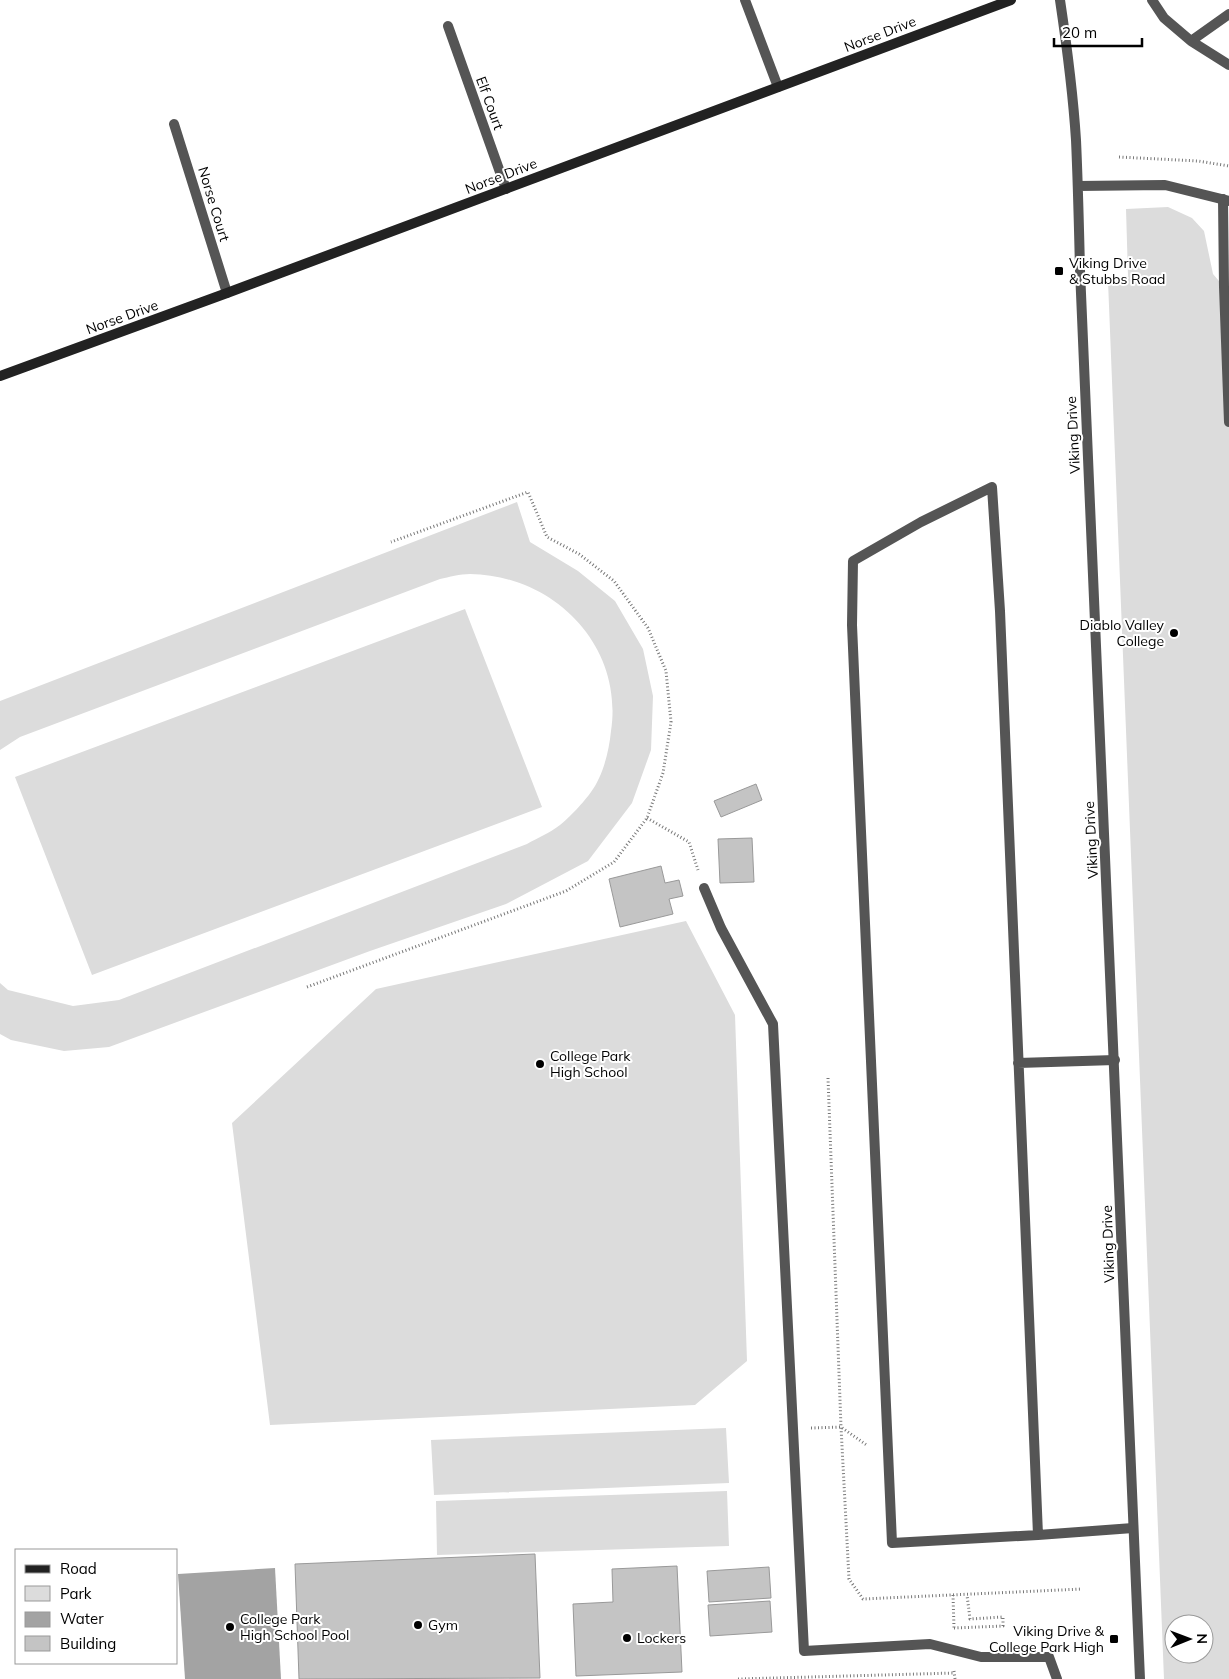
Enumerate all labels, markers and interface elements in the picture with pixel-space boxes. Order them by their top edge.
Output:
street label: Norse Drive [842,12,918,56]
scale bar [1054,15,1142,47]
text: 20 m [1062,23,1097,42]
street label: Elf Court [472,74,508,132]
street label: Norse Drive [463,154,539,198]
street label: Norse Court [194,164,234,244]
place label: Viking Drive & Stubbs Road [1069,254,1165,288]
marker: Viking Drive & Stubbs Road [1053,265,1065,277]
street label: Norse Drive [83,296,161,338]
street label: Viking Drive [1062,396,1084,474]
place label: Diablo Valley College [1079,616,1165,650]
marker: Diablo Valley College [1168,627,1180,639]
street label: Viking Drive [1080,801,1102,879]
place label: College Park High School [550,1047,631,1081]
marker: College Park High School [534,1058,546,1070]
street label: Viking Drive [1098,1205,1118,1283]
legend [15,1549,178,1664]
text: Road [60,1559,97,1578]
text: Park [60,1584,92,1603]
text: Water [60,1609,104,1628]
place label: College Park High School Pool [240,1610,349,1644]
north arrow [1164,1614,1214,1664]
place label: Gym [428,1616,458,1634]
marker: Gym [412,1619,424,1631]
marker: College Park High School Pool [224,1621,236,1633]
place label: Viking Drive & College Park High [989,1622,1105,1656]
place label: Lockers [637,1629,686,1647]
marker: Lockers [621,1632,633,1644]
marker: Viking Drive & College Park High [1108,1633,1120,1645]
text: N [1193,1633,1211,1644]
text: Building [60,1634,116,1653]

